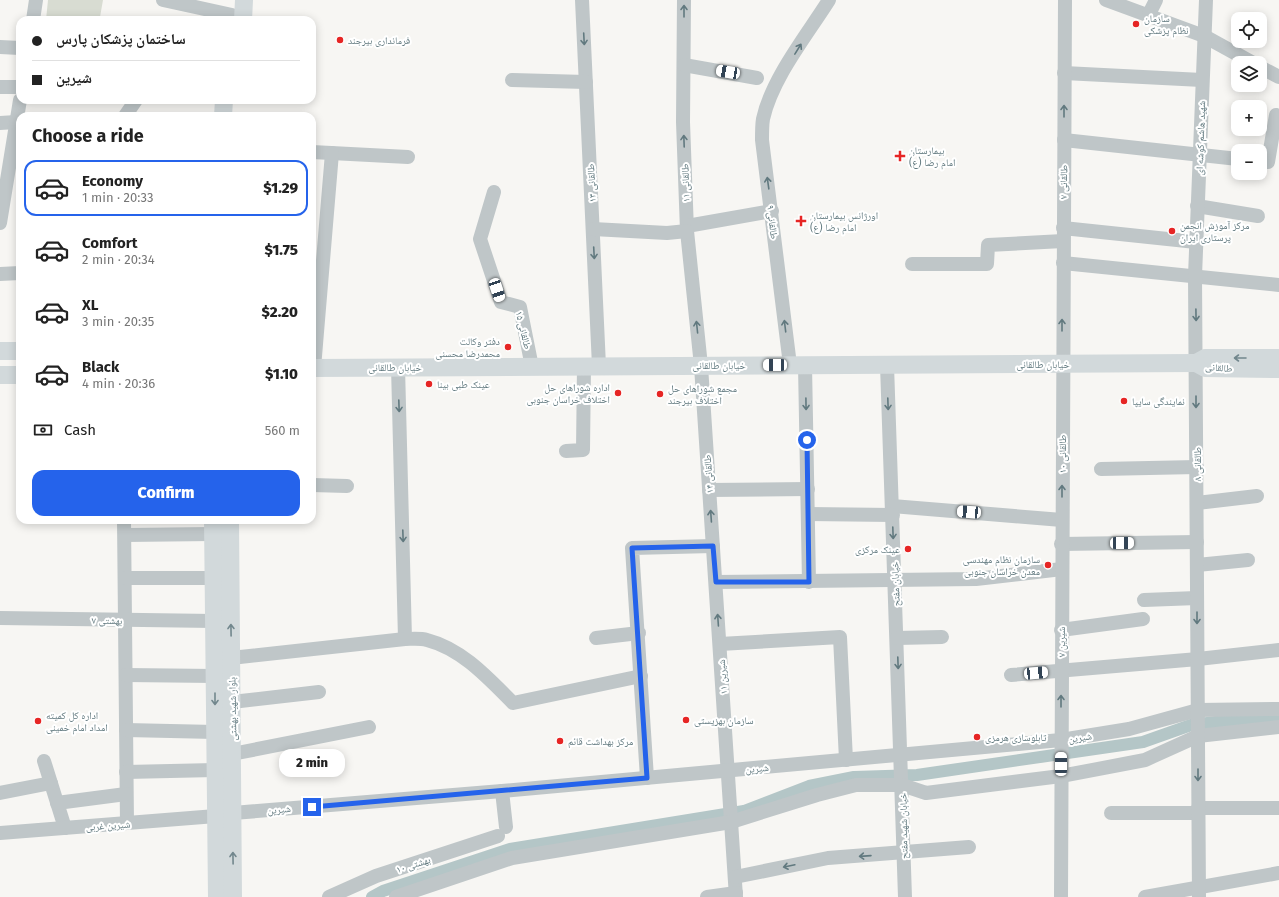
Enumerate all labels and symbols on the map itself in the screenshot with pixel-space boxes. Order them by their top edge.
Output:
one-way arrow [680,5,688,18]
place label: سازمان نظام پزشکی [1144,13,1189,38]
marker: سازمان نظام پزشکی [1131,19,1141,29]
one-way arrow [580,32,587,45]
marker: فرمانداری بیرجند [335,35,345,45]
place label: فرمانداری بیرجند [348,35,410,47]
one-way arrow [794,44,802,55]
car [715,64,741,80]
street label: شهید هاشم کوشه ای [1194,100,1209,176]
one-way arrow [1060,105,1068,118]
one-way arrow [680,135,688,148]
place label: بیمارستان امام رضا (ع) [909,145,955,170]
marker: بیمارستان امام رضا (ع) [894,150,906,162]
street label: طالقانی ۱۳ [585,163,599,203]
street label: طالقانی ۱۱ [679,163,693,203]
street label: طالقانی ۷ [1058,164,1070,199]
one-way arrow [764,177,772,190]
street label: طالقانی ۹ [764,204,780,240]
place label: اورژانس بیمارستان امام رضا (ع) [810,210,878,235]
marker: اورژانس بیمارستان امام رضا (ع) [795,215,807,227]
place label: مرکز آموزش انجمن پرستاری ایران [1180,220,1250,244]
marker: مرکز آموزش انجمن پرستاری ایران [1167,226,1177,236]
one-way arrow [591,246,598,259]
car [488,277,506,303]
one-way arrow [1192,308,1199,321]
street label: طالقانی ۱۵ [513,310,534,351]
one-way arrow [1059,319,1066,332]
one-way arrow [782,320,789,333]
one-way arrow [693,321,701,334]
place label: دفتر وکالت محمدرضا محسنی [435,336,500,360]
marker: دفتر وکالت محمدرضا محسنی [503,342,513,352]
one-way arrow [1234,354,1247,362]
car [763,359,787,371]
street label: خیابان طالقانی [1016,359,1070,371]
street label: خیابان طالقانی [692,360,746,372]
street label: طالقانی [1205,361,1233,375]
street label: خیابان طالقانی [368,362,422,374]
marker: عینک طبی بینا [424,379,434,389]
place label: عینک طبی بینا [437,379,490,391]
place label: اداره شوراهای حل اختلاف خراسان جنوبی [526,382,610,406]
place label: مجمع شوراهای حل اختلاف بیرجند [668,383,737,407]
marker: اداره شوراهای حل اختلاف خراسان جنوبی [613,388,623,398]
marker: مجمع شوراهای حل اختلاف بیرجند [655,389,665,399]
one-way arrow [1192,395,1200,408]
marker: نمایندگی سایپا [1119,396,1129,406]
place label: نمایندگی سایپا [1132,396,1185,408]
one-way arrow [802,397,810,410]
one-way arrow [885,397,892,410]
one-way arrow [395,399,403,412]
route start [798,431,816,449]
street label: طالقانی ۱۰ [1057,434,1069,473]
street label: طالقانی ۸ [1192,446,1204,481]
street label: طالقانی ۱۴ [702,454,716,494]
one-way arrow [1058,485,1066,498]
car [957,505,981,519]
one-way arrow [708,510,715,523]
one-way arrow [890,526,897,539]
one-way arrow [399,529,406,542]
car [1110,537,1134,549]
place label: عینک مرکزی [855,544,900,556]
marker: عینک مرکزی [903,544,913,554]
place label: سازمان نظام مهندسی معدن خراسان جنوبی [963,554,1040,578]
marker: سازمان نظام مهندسی معدن خراسان جنوبی [1043,560,1053,570]
street label: خیابان مفتح [889,561,903,607]
one-way arrow [1194,611,1201,624]
one-way arrow [715,614,722,627]
street label: بهشتی ۷ [91,615,123,627]
one-way arrow [227,624,235,637]
street label: شیرین ۷ [1056,626,1068,657]
one-way arrow [894,656,902,669]
street label: شیرین ۱۱ [716,659,730,695]
car [1024,666,1048,680]
street label: بلوار شهید بهشتی [226,677,240,741]
one-way arrow [211,692,219,705]
one-way arrow [1057,695,1065,708]
place label: اداره کل کمیته امداد امام خمینی [46,710,108,735]
marker: سازمان بهزیستی [681,715,691,725]
place label: سازمان بهزیستی [694,715,754,727]
marker: اداره کل کمیته امداد امام خمینی [33,716,43,726]
street label: شیرین [1068,730,1093,746]
marker: تابلوسازی هرمزی [972,732,982,742]
place label: تابلوسازی هرمزی [985,732,1047,744]
marker: مرکز بهداشت قائم [555,736,565,746]
place label: مرکز بهداشت قائم [568,736,634,749]
callout: 2 min [279,749,345,777]
car [1055,752,1067,776]
street label: شیرین [745,762,770,776]
one-way arrow [1194,768,1202,781]
street label: خیابان شهید مفتح [897,792,911,859]
route end [303,798,321,816]
street label: شیرین [267,803,292,817]
street label: شیرین غربی [85,818,131,834]
one-way arrow [229,852,237,865]
one-way arrow [859,852,872,859]
street label: بهشتی ۱۰ [395,854,432,876]
one-way arrow [783,862,796,870]

